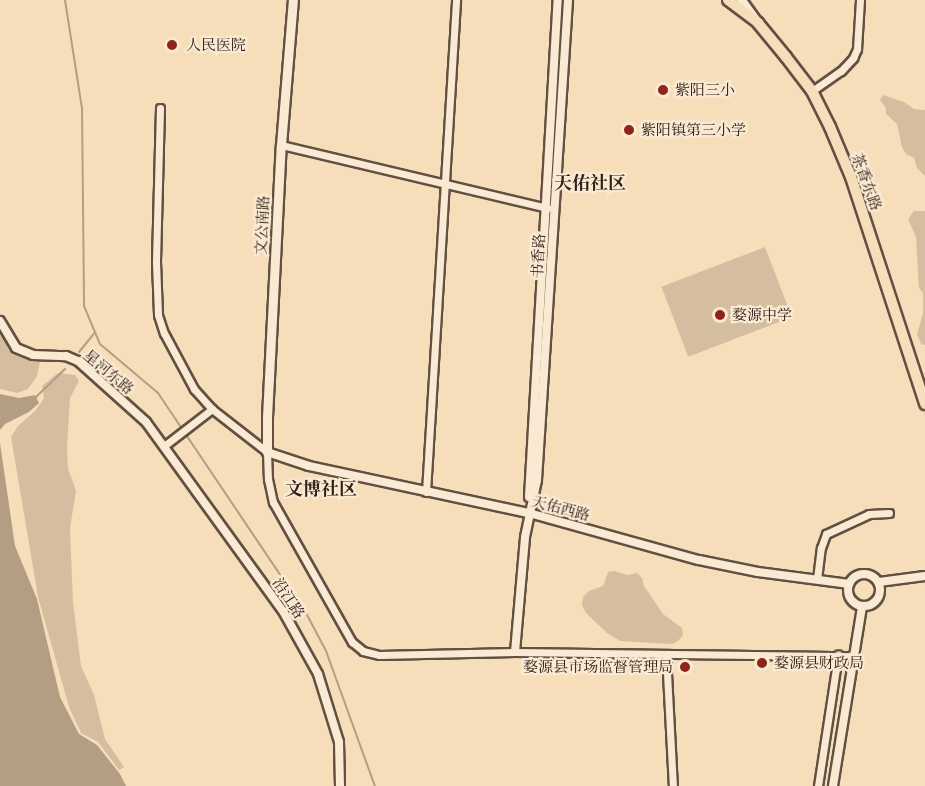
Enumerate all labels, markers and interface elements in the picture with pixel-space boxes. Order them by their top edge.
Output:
marker: 人民医院 [163,36,181,54]
place label: 人民医院 [186,36,246,54]
place label: 紫阳三小 [675,81,735,99]
marker: 紫阳三小 [656,83,670,97]
place label: 紫阳镇第三小学 [641,121,746,139]
marker: 紫阳镇第三小学 [622,123,636,137]
street label: 茶香东路 [848,151,886,213]
district label: 天佑社区 [554,172,626,194]
street label: 文公南路 [251,195,273,255]
street label: 书香路 [528,233,548,279]
place label: 婺源中学 [732,306,792,324]
marker: 婺源中学 [713,308,727,322]
street label: 星河东路 [80,346,138,398]
district label: 文博社区 [285,478,357,500]
street label: 天佑西路 [530,492,592,524]
street label: 沿江路 [269,574,309,622]
place label: 婺源县财政局 [774,654,864,672]
marker: 婺源县财政局 [755,656,769,670]
place label: 婺源县市场监督管理局 [523,658,673,676]
marker: 婺源县市场监督管理局 [678,660,692,674]

